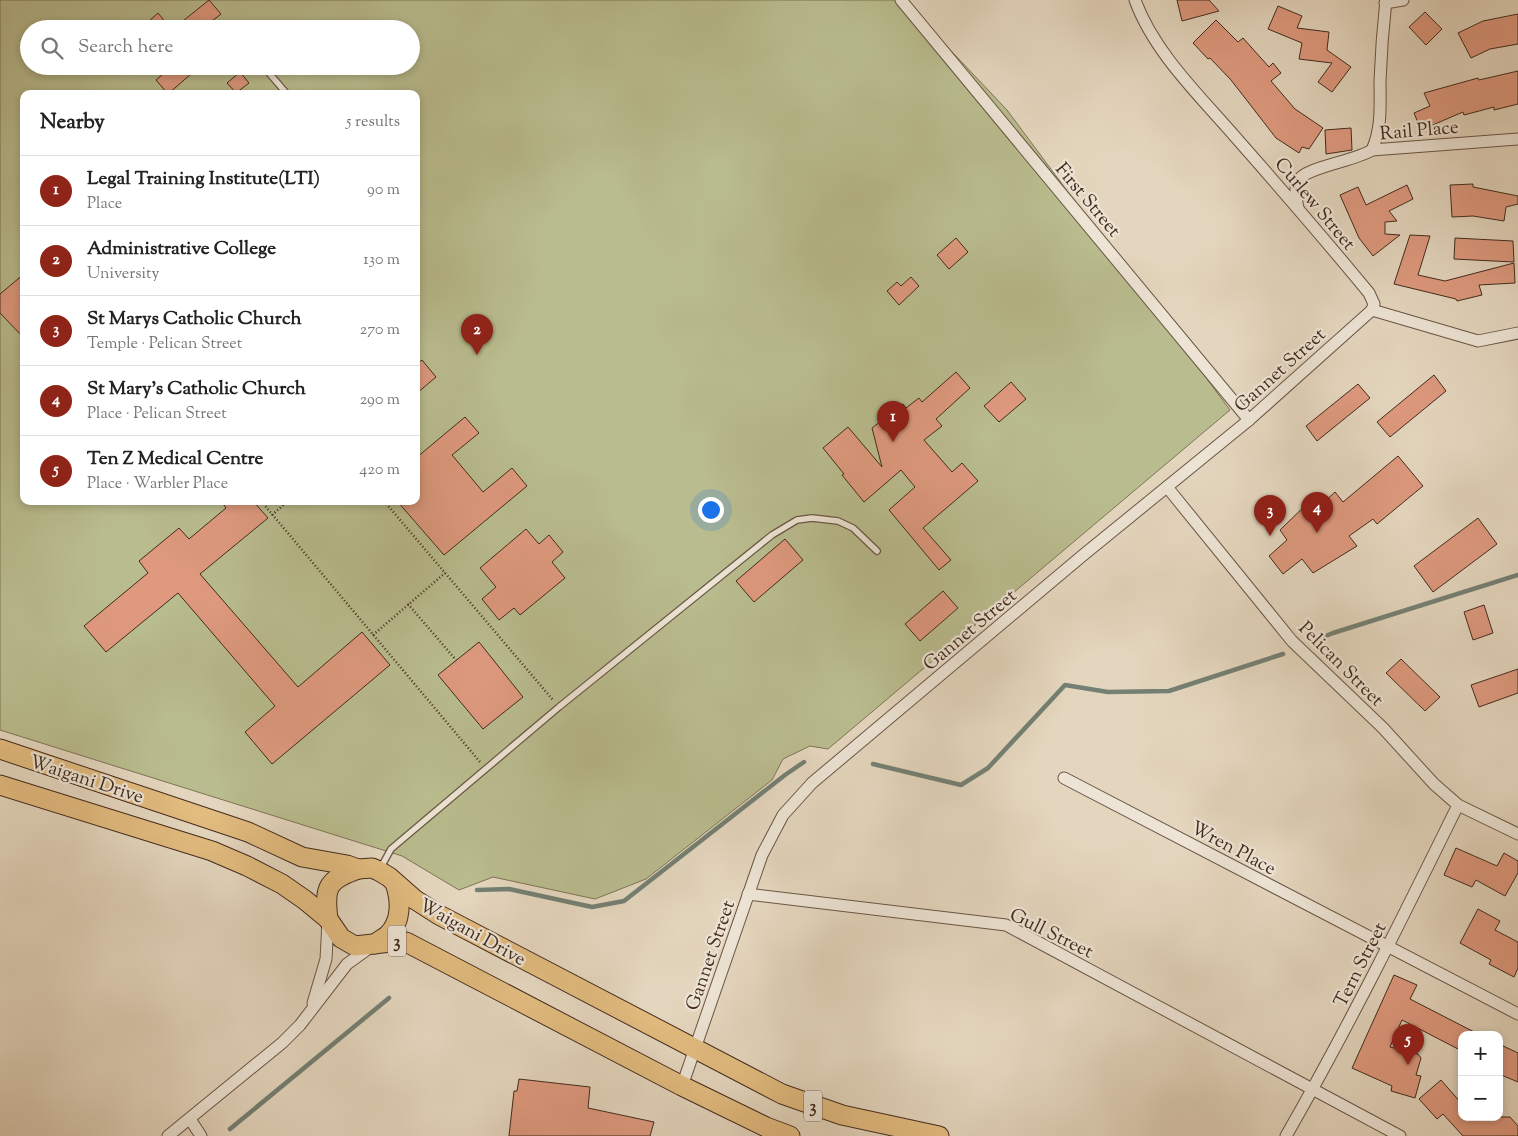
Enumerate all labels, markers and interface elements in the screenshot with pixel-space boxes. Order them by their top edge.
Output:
search box [20,20,420,75]
icon: search [38,34,66,62]
text: Search here [78,34,173,61]
text: Nearby [40,108,105,138]
text: 5 results [346,111,400,134]
street label: Rail Place [1379,115,1460,148]
street label: Curlew Street [1267,152,1361,257]
street label: First Street [1048,158,1127,244]
text: Legal Training Institute(LTI) [87,166,320,193]
text: 1 [53,179,59,202]
text: 90 m [367,179,400,202]
text: Place [87,193,122,216]
text: Administrative College [87,236,276,263]
text: 2 [52,249,60,272]
text: 130 m [363,249,400,272]
text: University [87,263,160,286]
text: St Marys Catholic Church [87,306,302,333]
pin: 2 [461,314,493,355]
text: 3 [53,319,59,342]
text: 270 m [360,319,400,342]
street label: Gannet Street [1229,322,1333,419]
text: Temple · Pelican Street [87,333,242,356]
text: St Mary's Catholic Church [87,376,306,403]
text: 4 [52,389,60,412]
text: 290 m [360,389,400,412]
pin: 1 [877,401,909,442]
text: Place · Pelican Street [87,403,227,426]
text: Ten Z Medical Centre [87,446,263,473]
text: 5 [53,459,59,482]
text: 420 m [359,459,400,482]
text: Place · Warbler Place [87,473,228,496]
pin: 4 [1301,492,1333,533]
pin: 3 [1254,495,1286,536]
your location [698,497,724,523]
street label: Gannet Street [918,583,1024,678]
street label: Pelican Street [1291,616,1389,714]
street label: Waigani Drive [26,749,147,812]
street label: Wren Place [1185,815,1280,883]
street label: Waigani Drive [413,893,530,974]
street label: Gannet Street [680,897,743,1015]
street label: Gull Street [1004,902,1098,966]
street label: Tern Street [1328,918,1394,1012]
road number: 3 [388,926,406,956]
pin: 5 [1392,1024,1424,1065]
map controls [1458,1031,1503,1121]
button: + [1458,1031,1503,1076]
button: − [1458,1076,1503,1121]
road number: 3 [804,1090,822,1122]

